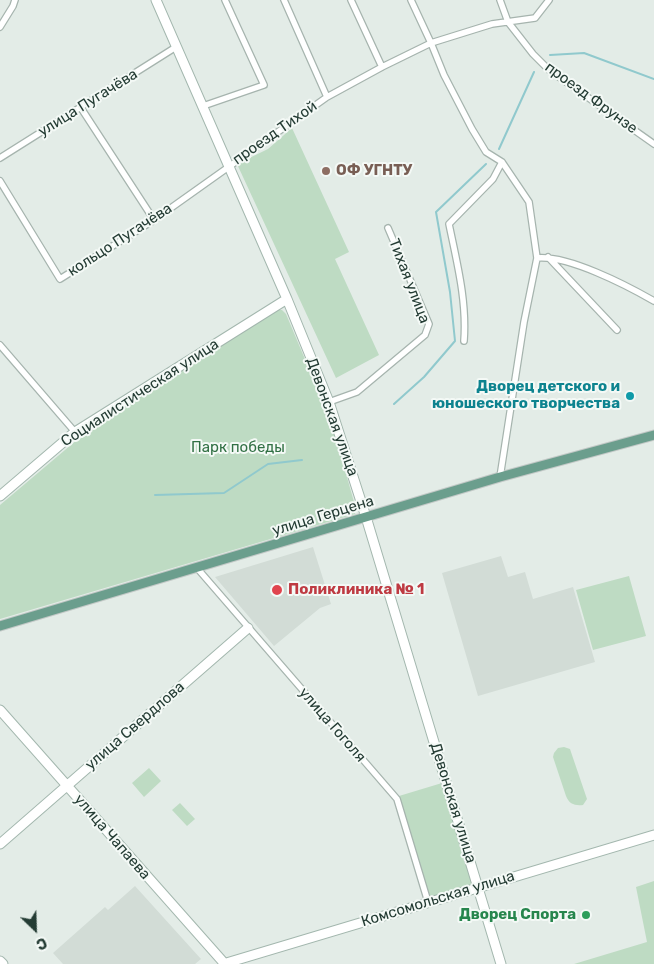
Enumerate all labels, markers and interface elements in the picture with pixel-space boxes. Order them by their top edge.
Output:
street label: проезд Фрунзе [541,58,641,138]
street label: улица Пугачёва [35,65,141,141]
street label: проезд Тихой [229,97,321,169]
place label: ОФ УГНТУ [336,162,412,180]
marker: ОФ УГНТУ [320,165,332,177]
street label: кольцо Пугачёва [64,200,176,280]
street label: Тихая улица [385,236,433,326]
street label: Социалистическая улица [58,335,222,451]
street label: Девонская улица [302,355,362,479]
place label: Дворец детского и юношеского творчества [432,378,620,413]
marker: Дворец детского и юношеского творчества [624,390,636,402]
park label: Парк победы [191,439,285,457]
street label: улица Герцена [270,492,376,540]
place label: Поликлиника № 1 [288,581,424,599]
marker: Поликлиника № 1 [270,583,284,597]
street label: улица Свердлова [82,678,188,774]
street label: улица Гоголя [295,684,369,766]
street label: Девонская улица [426,741,480,865]
street label: улица Чапаева [70,791,154,883]
street label: Комсомольская улица [359,867,517,931]
north arrow [10,904,60,954]
place label: Дворец Спорта [459,906,576,924]
marker: Дворец Спорта [580,909,592,921]
text: С [33,933,49,953]

